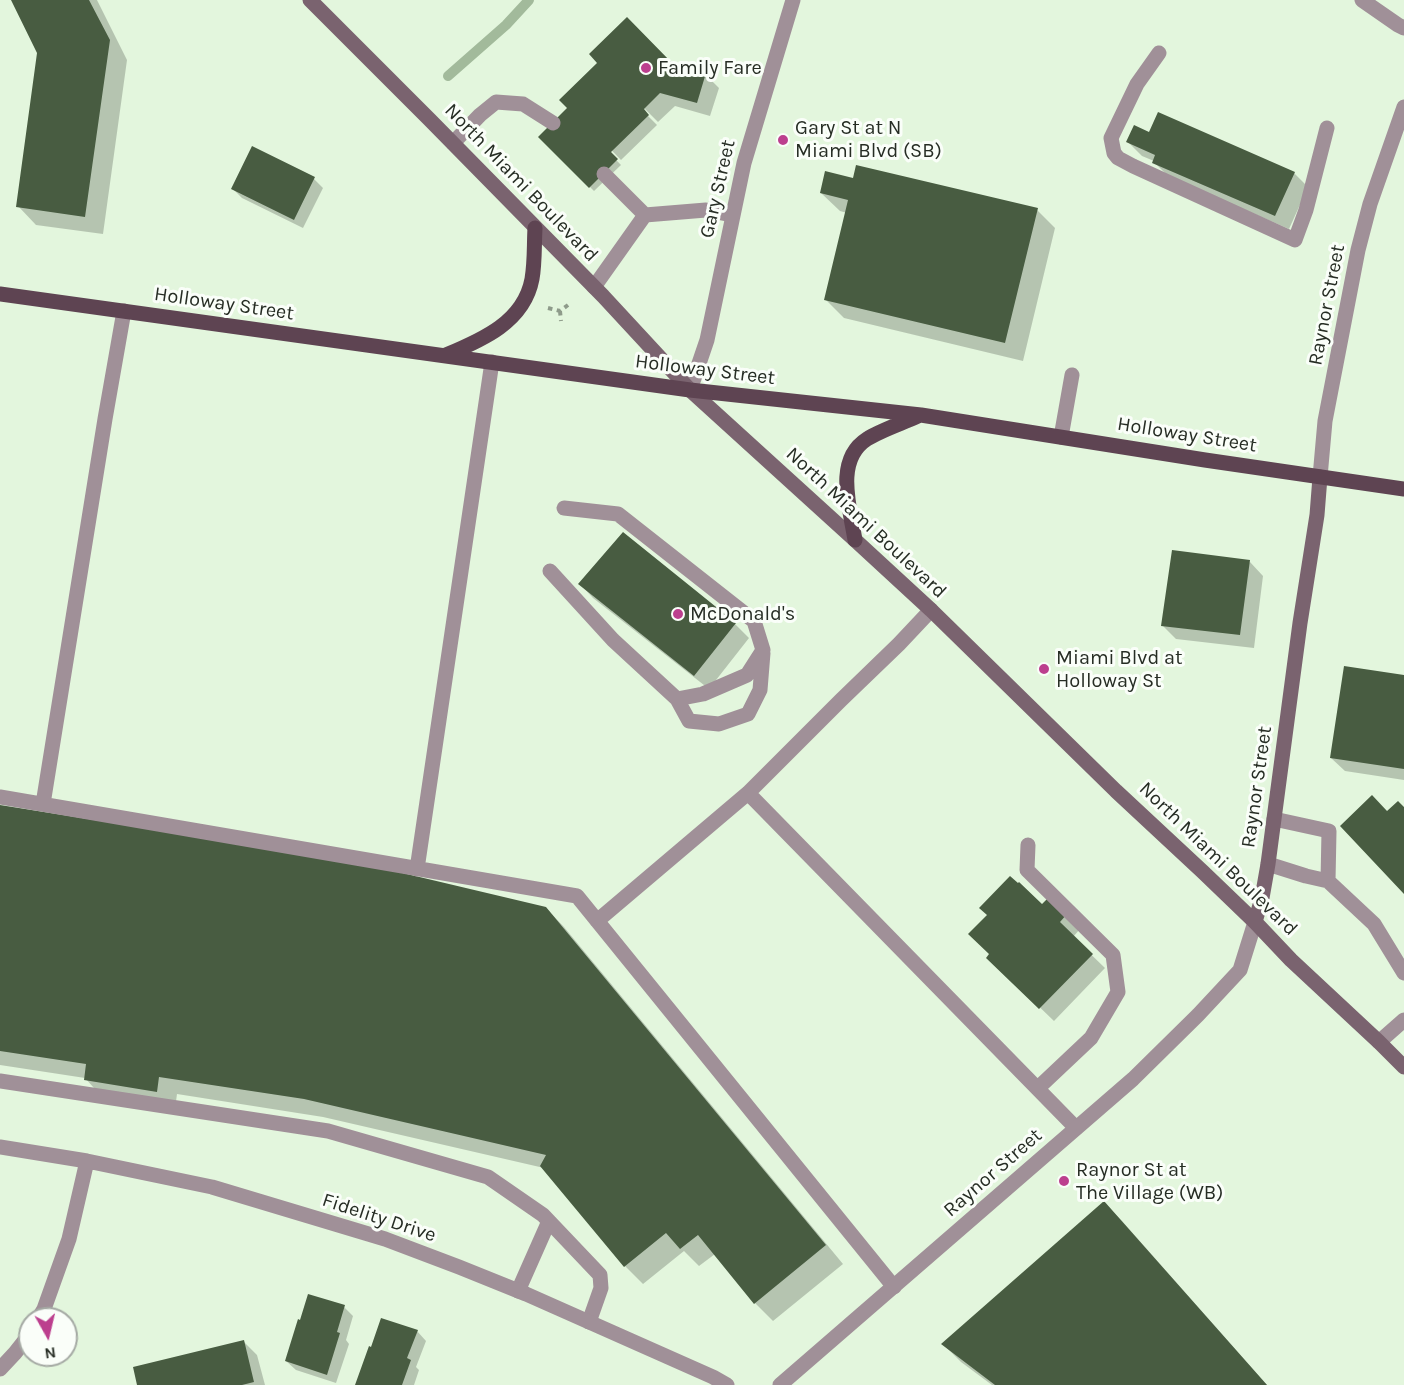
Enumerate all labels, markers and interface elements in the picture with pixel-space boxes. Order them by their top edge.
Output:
place label: Family Fare [658,56,762,80]
marker: Family Fare [639,61,653,75]
street label: North Miami Boulevard [439,99,603,267]
place label: Gary St at N Miami Blvd (SB) [795,116,942,163]
marker: Gary St at N Miami Blvd (SB) [776,133,790,147]
street label: Gary Street [695,138,741,240]
street label: Raynor Street [1304,243,1350,367]
street label: Holloway Street [153,282,295,326]
street label: Holloway Street [634,350,776,390]
street label: Holloway Street [1116,412,1258,458]
street label: North Miami Boulevard [781,442,951,604]
place label: McDonald's [690,602,795,626]
marker: McDonald's [671,607,685,621]
place label: Miami Blvd at Holloway St [1056,646,1183,693]
marker: Miami Blvd at Holloway St [1037,662,1051,676]
street label: Raynor Street [1237,725,1277,849]
street label: North Miami Boulevard [1134,777,1302,941]
street label: Raynor Street [939,1124,1047,1222]
place label: Raynor St at The Village (WB) [1076,1158,1223,1205]
marker: Raynor St at The Village (WB) [1057,1174,1071,1188]
street label: Fidelity Drive [319,1188,439,1248]
north arrow [18,1307,78,1367]
text: N [43,1343,57,1364]

